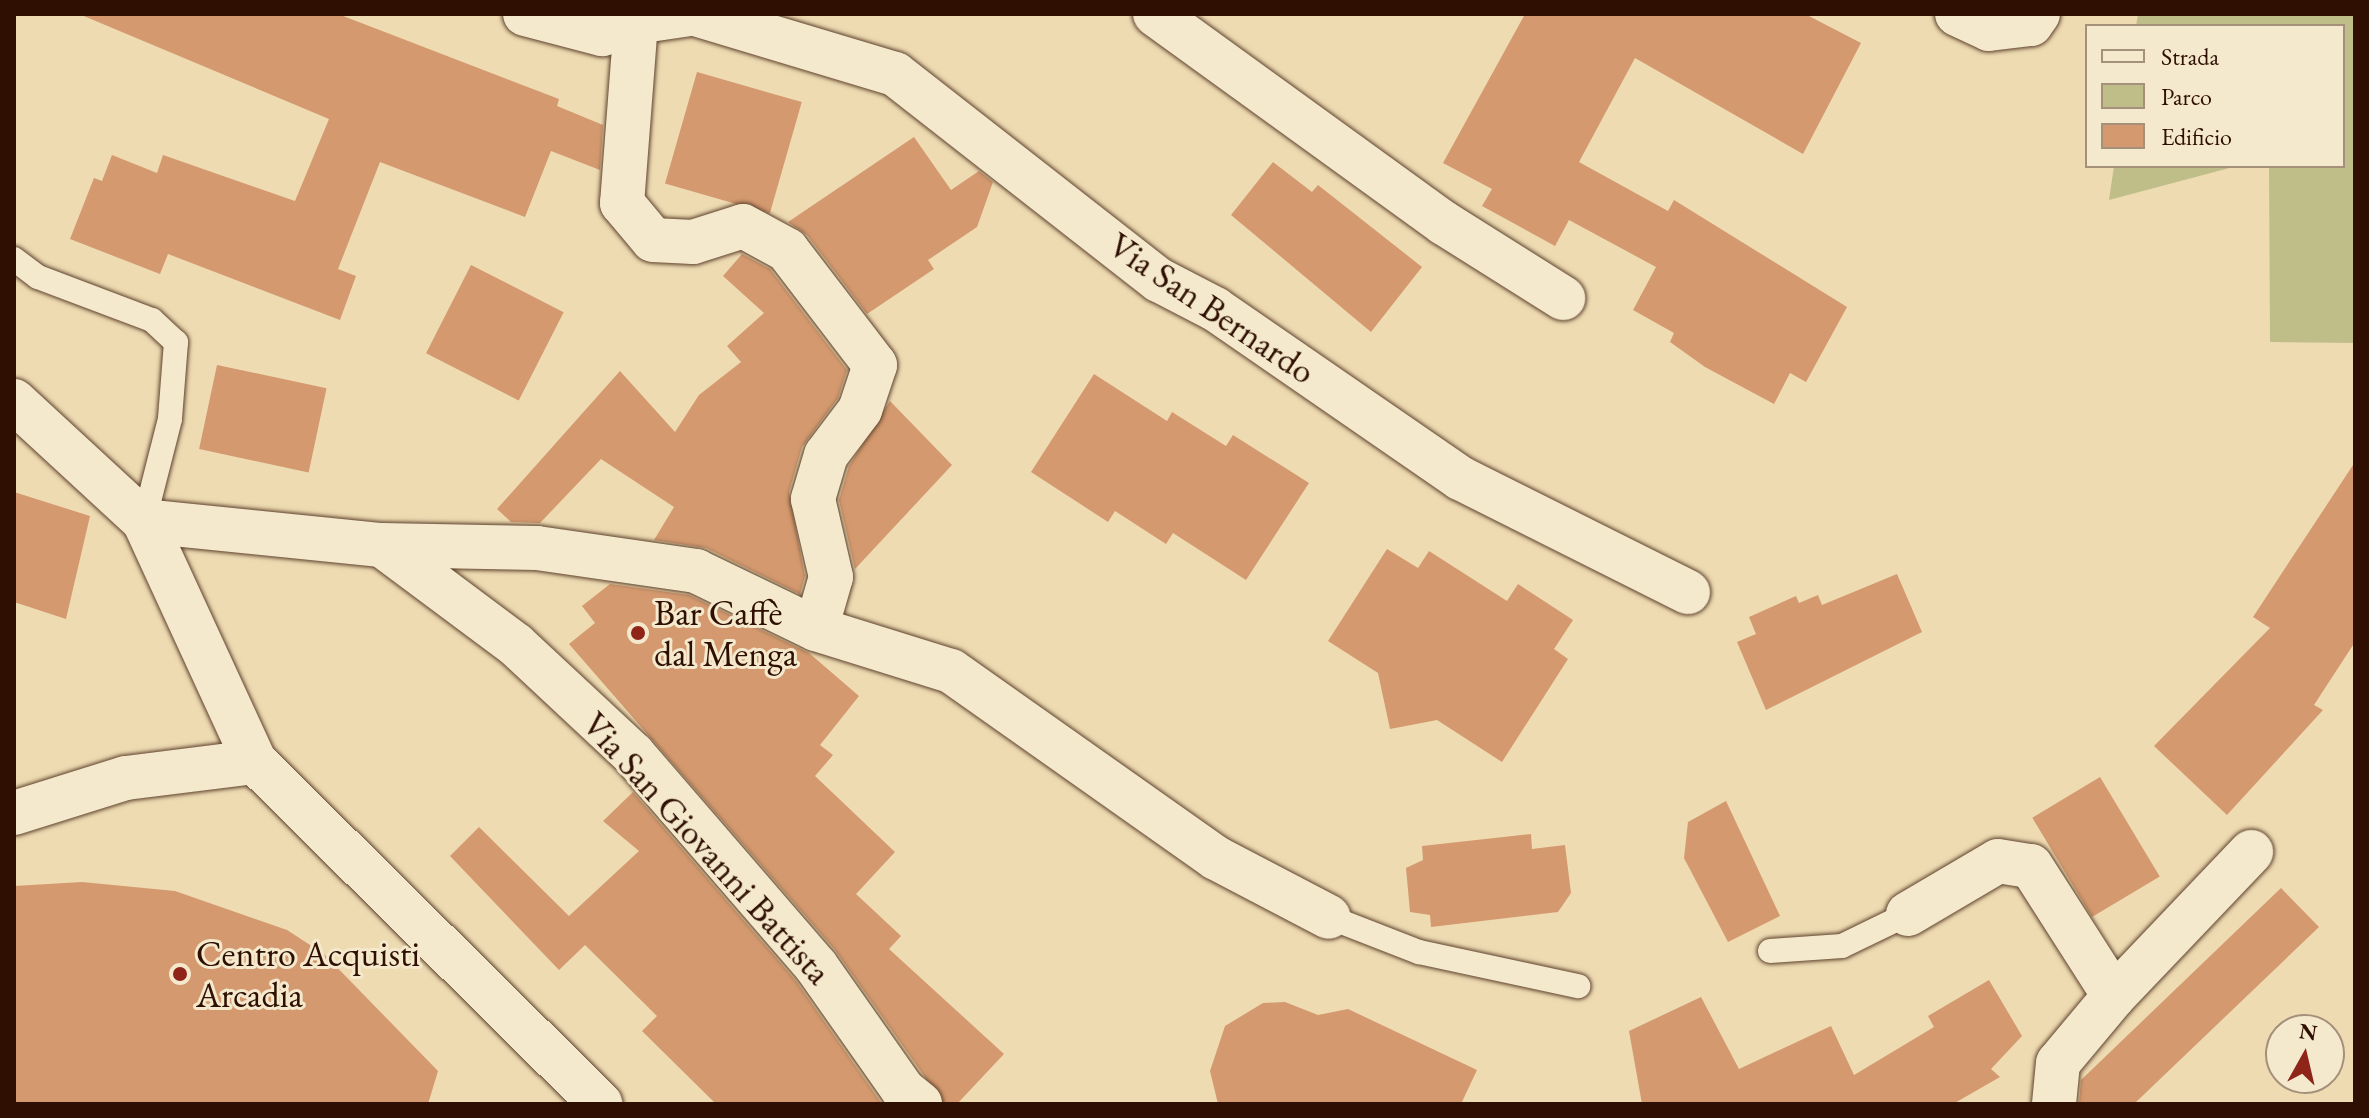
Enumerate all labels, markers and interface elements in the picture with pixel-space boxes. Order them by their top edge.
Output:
legend [2085,24,2345,168]
text: Strada [2161,41,2219,72]
text: Parco [2161,81,2212,112]
text: Edificio [2161,121,2232,152]
street label: Via San Bernardo [1101,223,1323,393]
place label: Bar Caffè dal Menga [654,590,797,675]
marker: Bar Caffè dal Menga [629,624,647,642]
street label: Via San Giovanni Battista [573,703,841,993]
place label: Centro Acquisti Arcadia [196,931,420,1016]
marker: Centro Acquisti Arcadia [171,965,189,983]
north arrow [2265,1014,2345,1094]
text: N [2297,1016,2319,1047]

